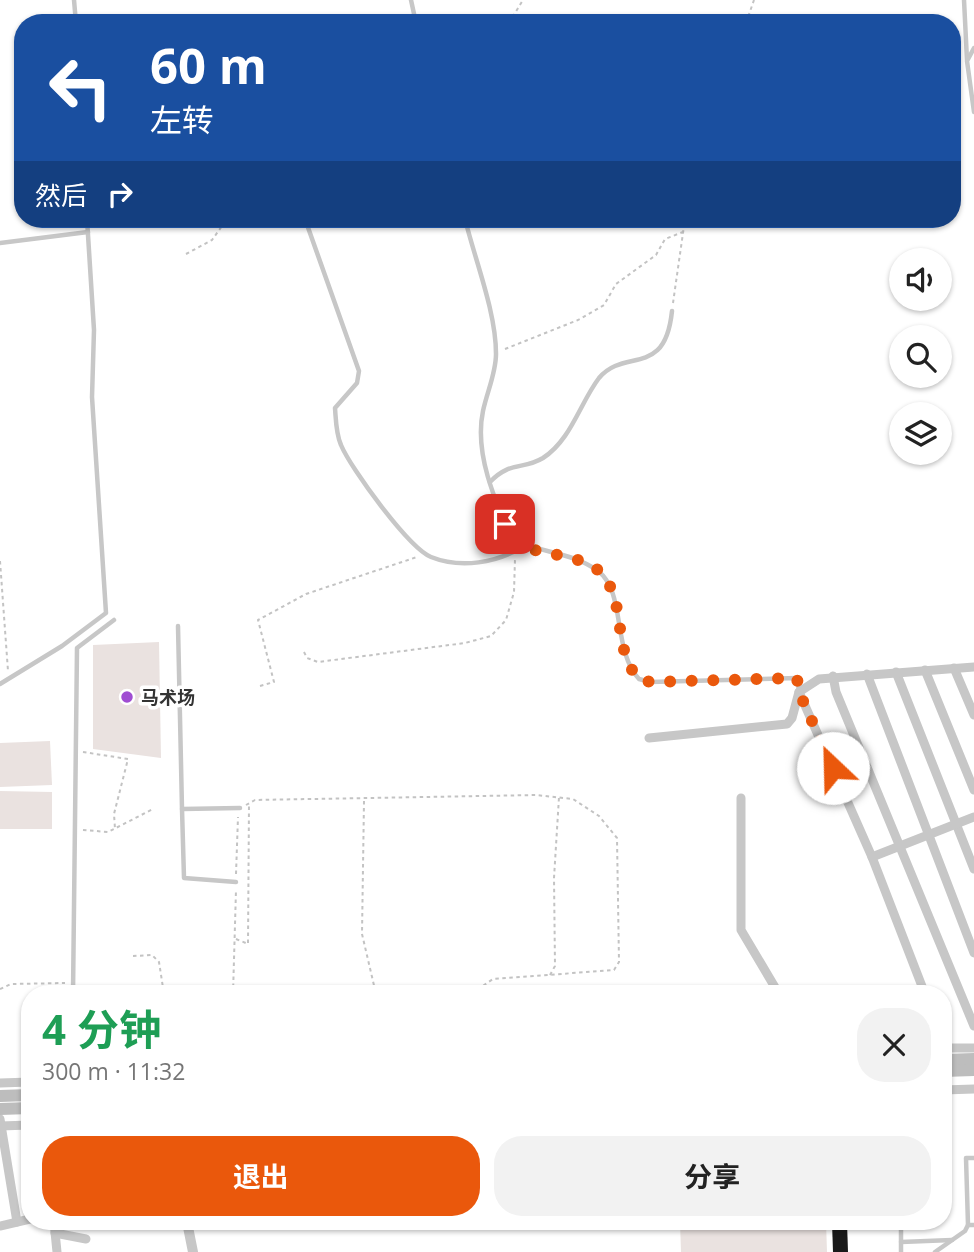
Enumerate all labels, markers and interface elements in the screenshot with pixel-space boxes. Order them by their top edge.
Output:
text: 60 m [150,32,267,98]
icon: left [35,42,126,133]
text: 左转 [150,98,214,141]
icon: right [101,175,139,213]
text: 然后 [35,177,87,213]
map controls [889,248,952,465]
button: sound [889,248,952,311]
button: search [889,325,952,388]
button: layers [889,402,952,465]
pin [475,494,535,554]
icon: arrive [486,505,524,543]
place label: 马术场 [141,685,195,709]
marker: 马术场 [119,689,135,705]
position arrow [796,731,870,805]
text: 4 分钟 [42,1000,161,1057]
button: close [857,1008,931,1082]
text: 300 m · 11:32 [42,1055,185,1087]
button: 退出 [42,1136,480,1216]
button: 分享 [494,1136,931,1216]

